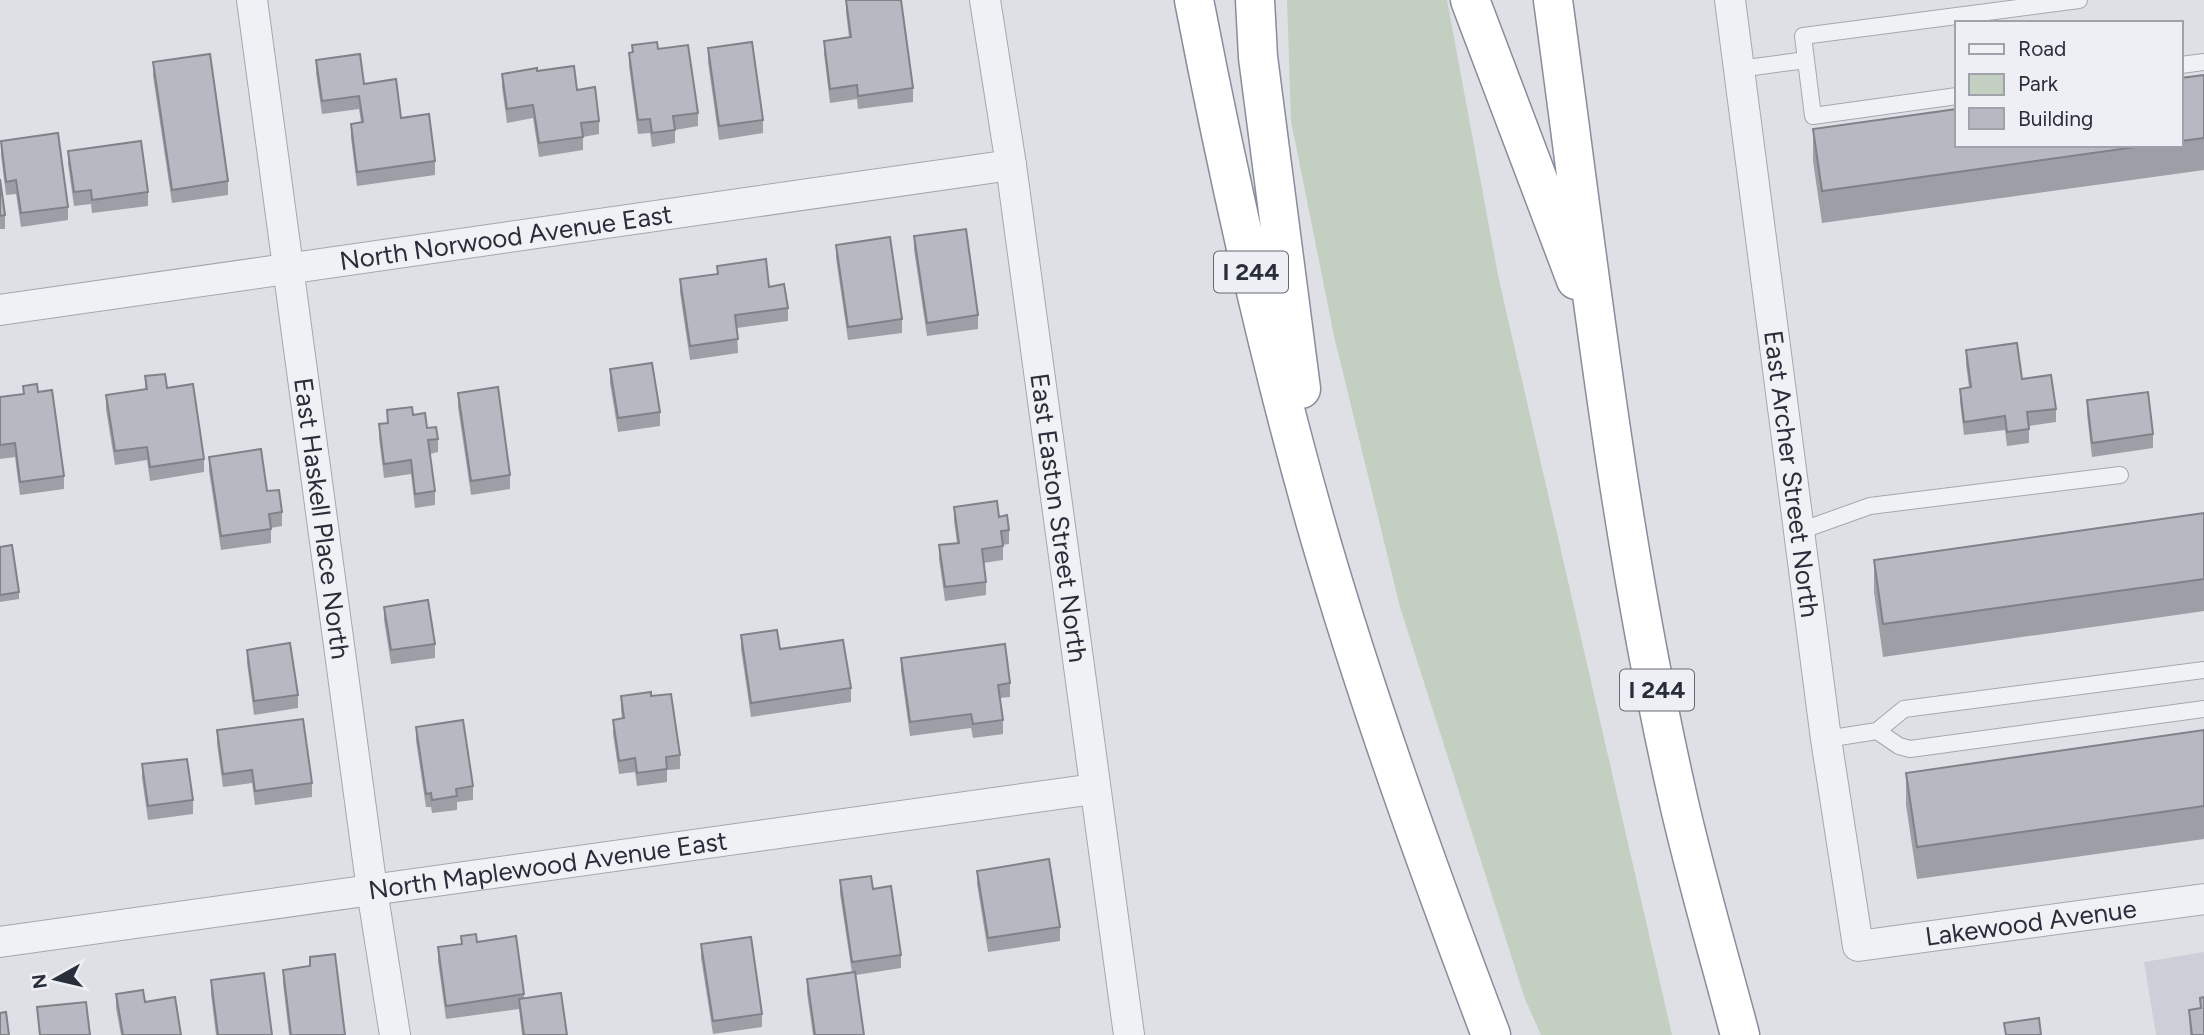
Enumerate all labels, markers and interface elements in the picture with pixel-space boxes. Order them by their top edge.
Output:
legend [1955,21,2183,147]
text: Road [2018,36,2066,61]
text: Park [2018,71,2059,96]
text: Building [2018,106,2093,131]
street label: North Norwood Avenue East [337,198,674,277]
road number: I 244 [1214,251,1288,292]
street label: East Archer Street North [1757,329,1826,619]
street label: East Easton Street North [1023,371,1094,664]
street label: East Haskell Place North [287,376,357,661]
road number: I 244 [1620,670,1694,710]
street label: North Maplewood Avenue East [366,824,729,906]
street label: Lakewood Avenue [1923,892,2138,953]
north arrow [21,944,91,1014]
text: N [27,972,52,990]

